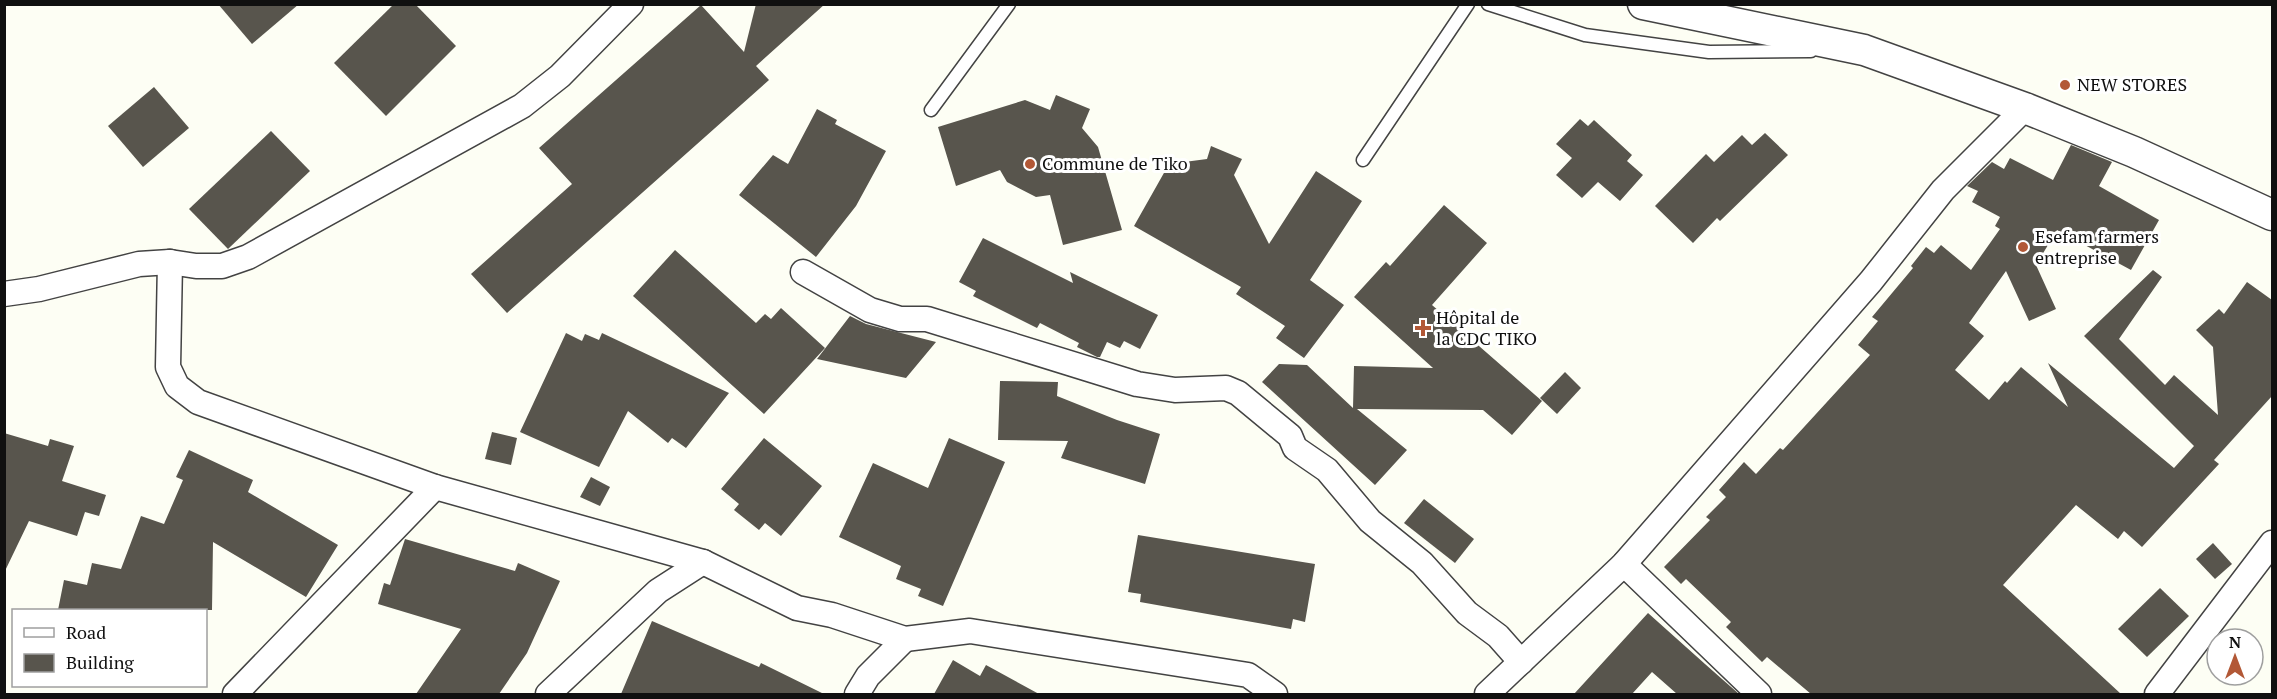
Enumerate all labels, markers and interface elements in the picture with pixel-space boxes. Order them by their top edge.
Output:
place label: NEW STORES [2077,72,2187,96]
marker: NEW STORES [2058,78,2072,92]
place label: Commune de Tiko [1042,151,1188,175]
marker: Commune de Tiko [1023,157,1037,171]
place label: Esefam farmers entreprise [2035,224,2159,269]
marker: Esefam farmers entreprise [2016,240,2030,254]
place label: Hôpital de la CDC TIKO [1436,305,1537,350]
marker: Hôpital de la CDC TIKO [1414,319,1432,337]
legend [12,609,207,687]
text: Road [66,620,106,644]
north arrow [2205,627,2265,687]
text: N [2229,631,2241,653]
text: Building [66,650,134,674]

